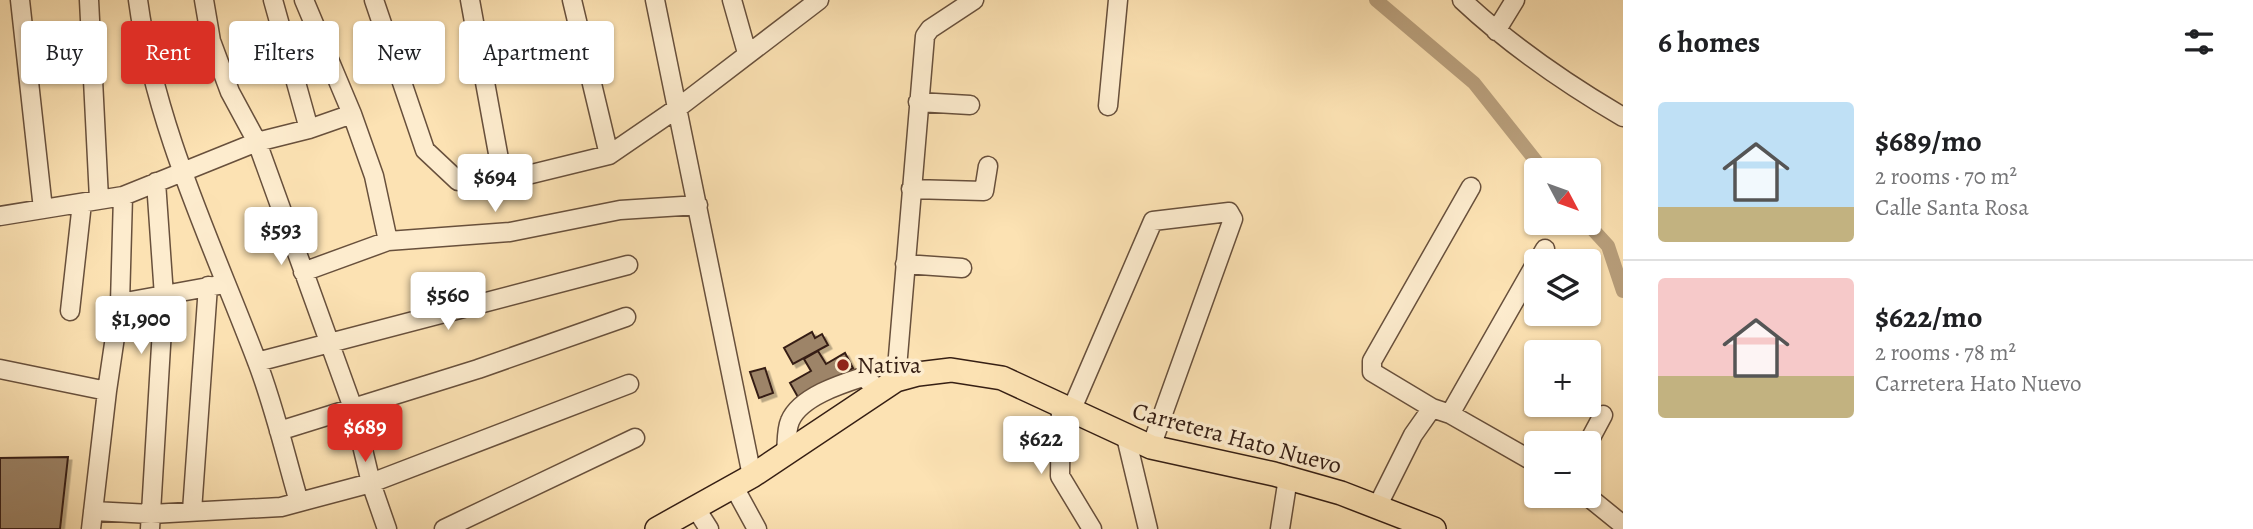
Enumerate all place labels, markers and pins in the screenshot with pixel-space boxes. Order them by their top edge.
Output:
pin: $694 [454,154,536,214]
pin: $593 [240,208,322,267]
pin: $560 [407,272,489,332]
pin: $1,900 [84,296,198,356]
place label: Nativa [857,349,922,381]
marker: Nativa [835,357,851,373]
pin: $689 [324,405,406,464]
pin: $622 [1000,416,1082,476]

